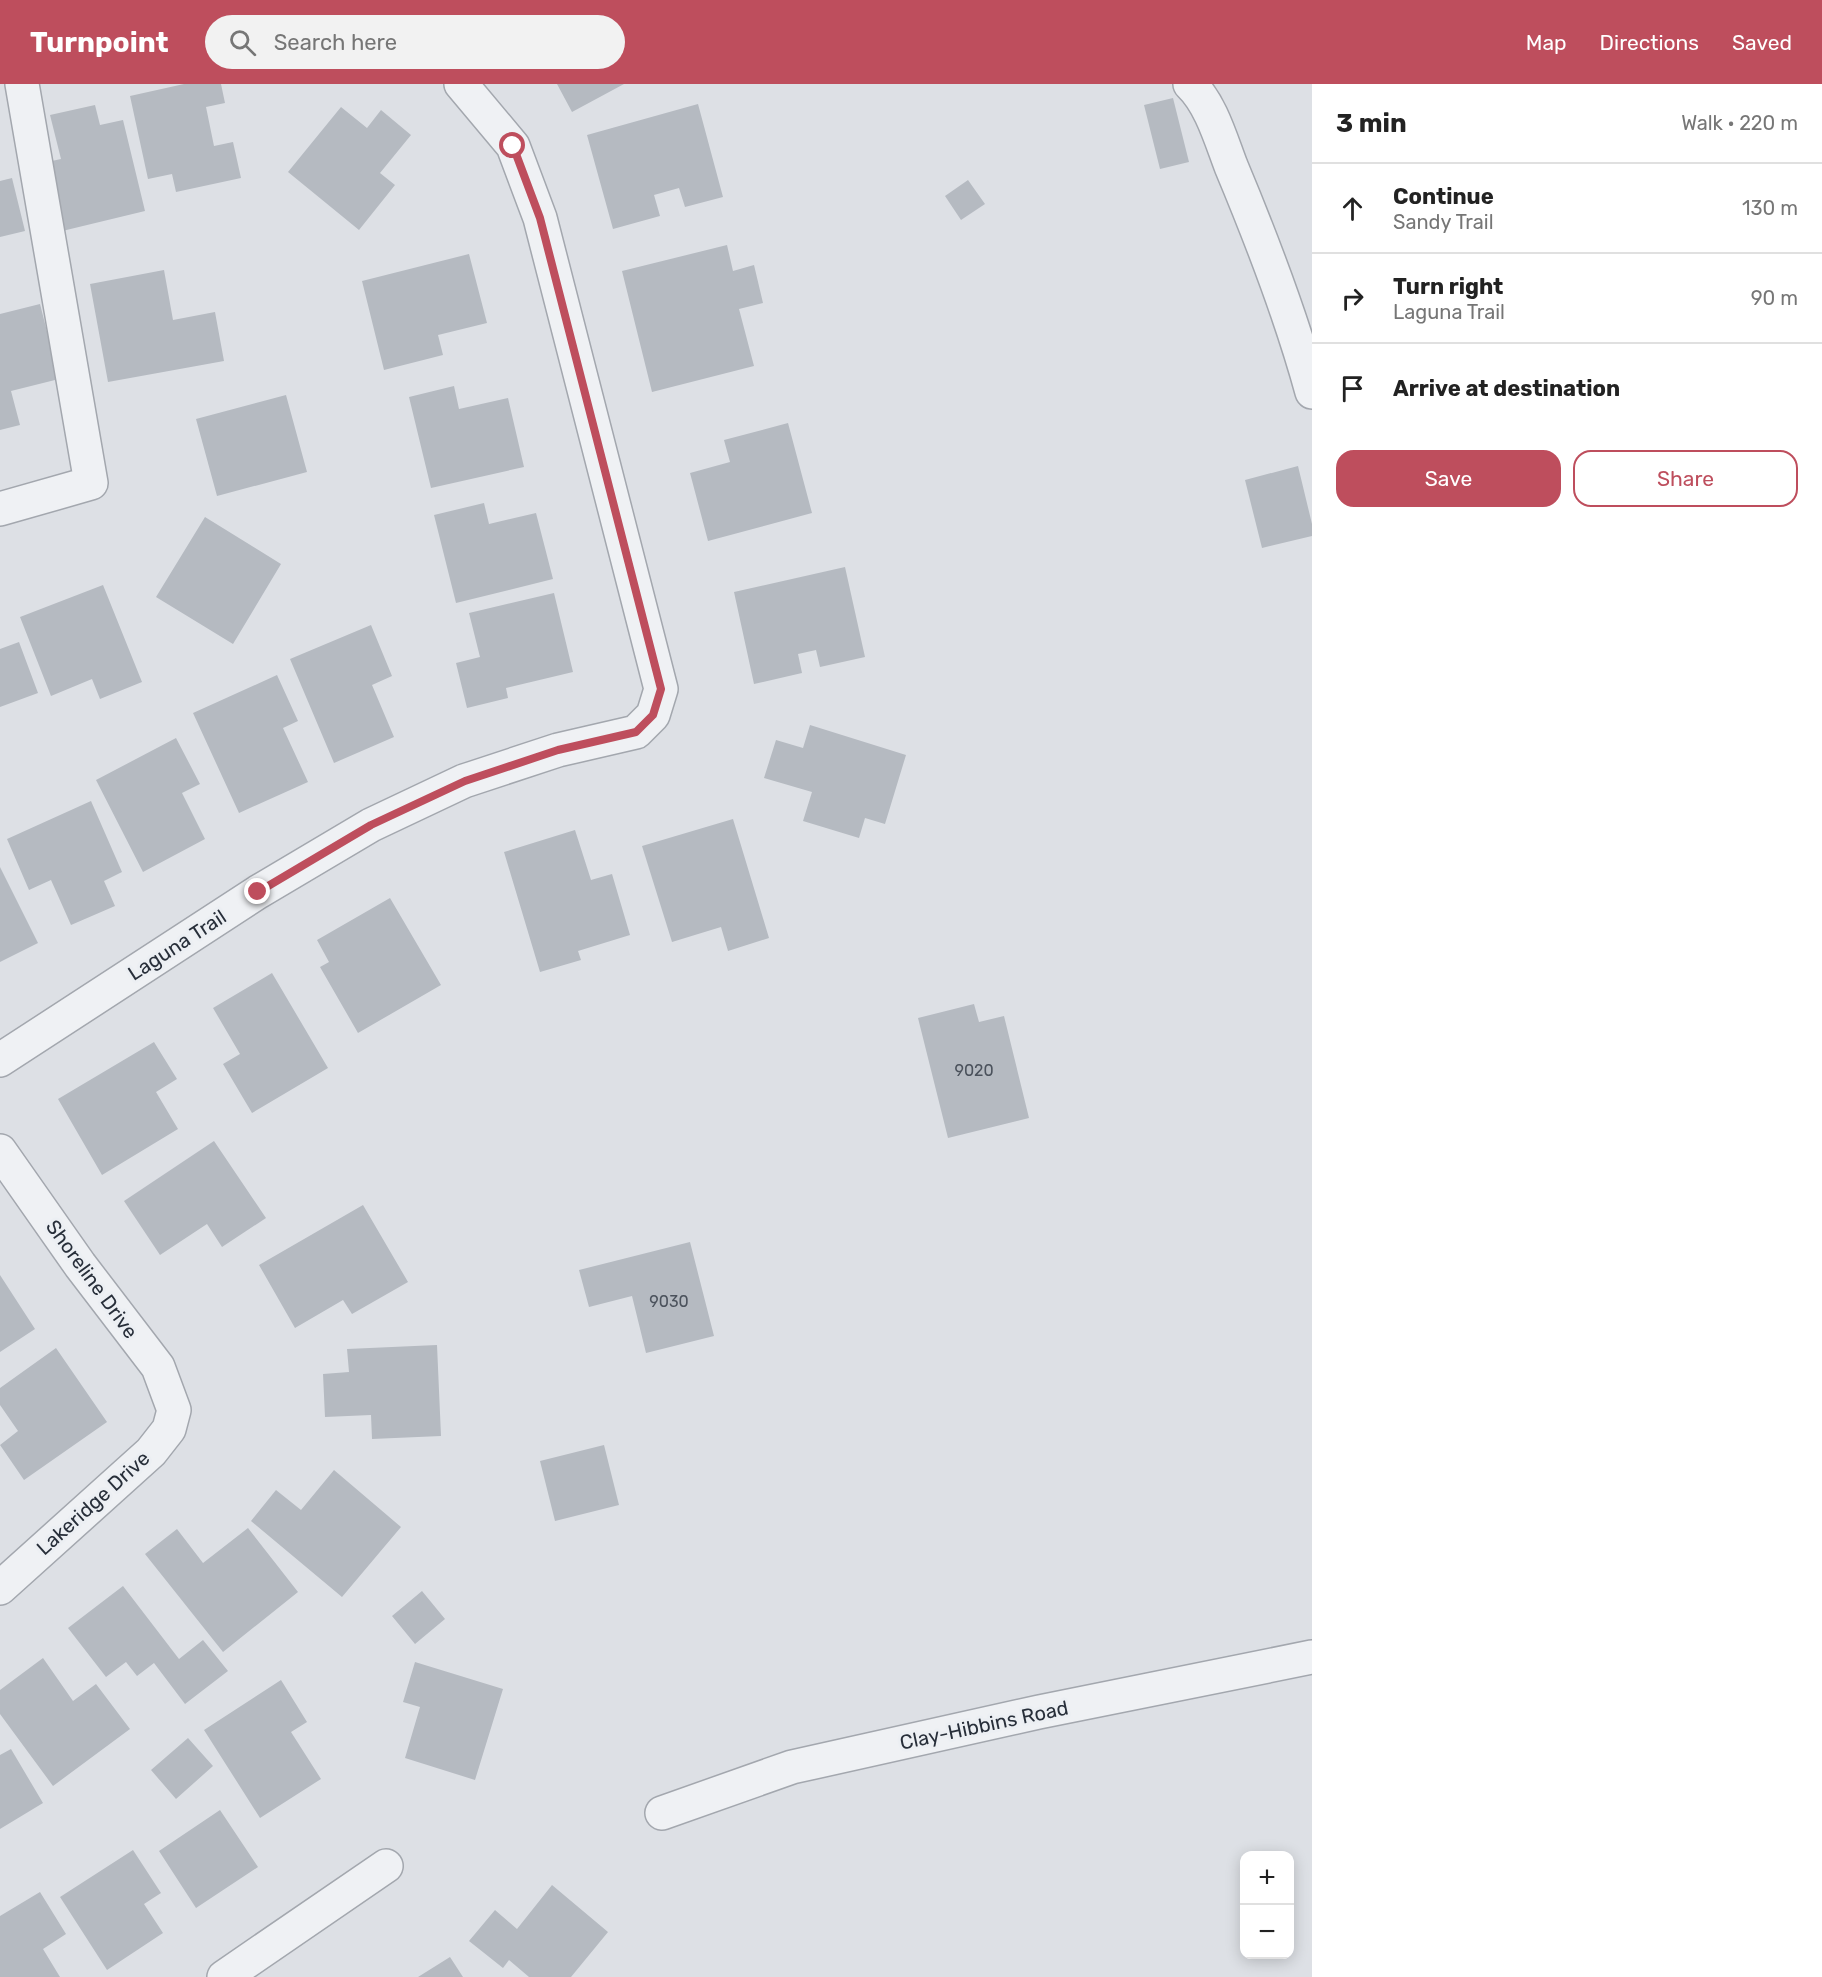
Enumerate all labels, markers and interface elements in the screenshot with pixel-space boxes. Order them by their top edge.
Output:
search box [205,15,625,69]
text: Turnpoint [30,26,169,59]
icon: search [226,26,259,59]
text: Search here [274,29,397,56]
text: Map [1526,30,1567,55]
text: Directions [1600,30,1699,55]
text: Saved [1732,30,1792,55]
text: 3 min [1336,108,1407,139]
text: Walk · 220 m [1681,111,1798,135]
route start [499,132,525,158]
text: Continue [1393,183,1494,210]
icon: ahead [1336,192,1369,225]
text: 130 m [1742,196,1798,220]
text: Sandy Trail [1393,210,1494,234]
text: Turn right [1393,273,1503,300]
icon: right [1336,282,1369,315]
text: 90 m [1751,286,1798,310]
text: Laguna Trail [1393,300,1505,324]
icon: arrive [1336,372,1369,405]
text: Arrive at destination [1393,375,1620,402]
button: Save [1336,450,1561,507]
button: Share [1573,450,1798,507]
route end [244,878,270,904]
street label: Laguna Trail [124,904,230,986]
house number: 9020 [954,1061,994,1080]
street label: Shoreline Drive [41,1215,143,1343]
house number: 9030 [649,1292,689,1311]
street label: Lakeridge Drive [32,1446,154,1560]
street label: Clay-Hibbins Road [898,1695,1070,1755]
map controls [1240,1851,1294,1959]
button: + [1240,1851,1294,1905]
button: − [1240,1905,1294,1959]

